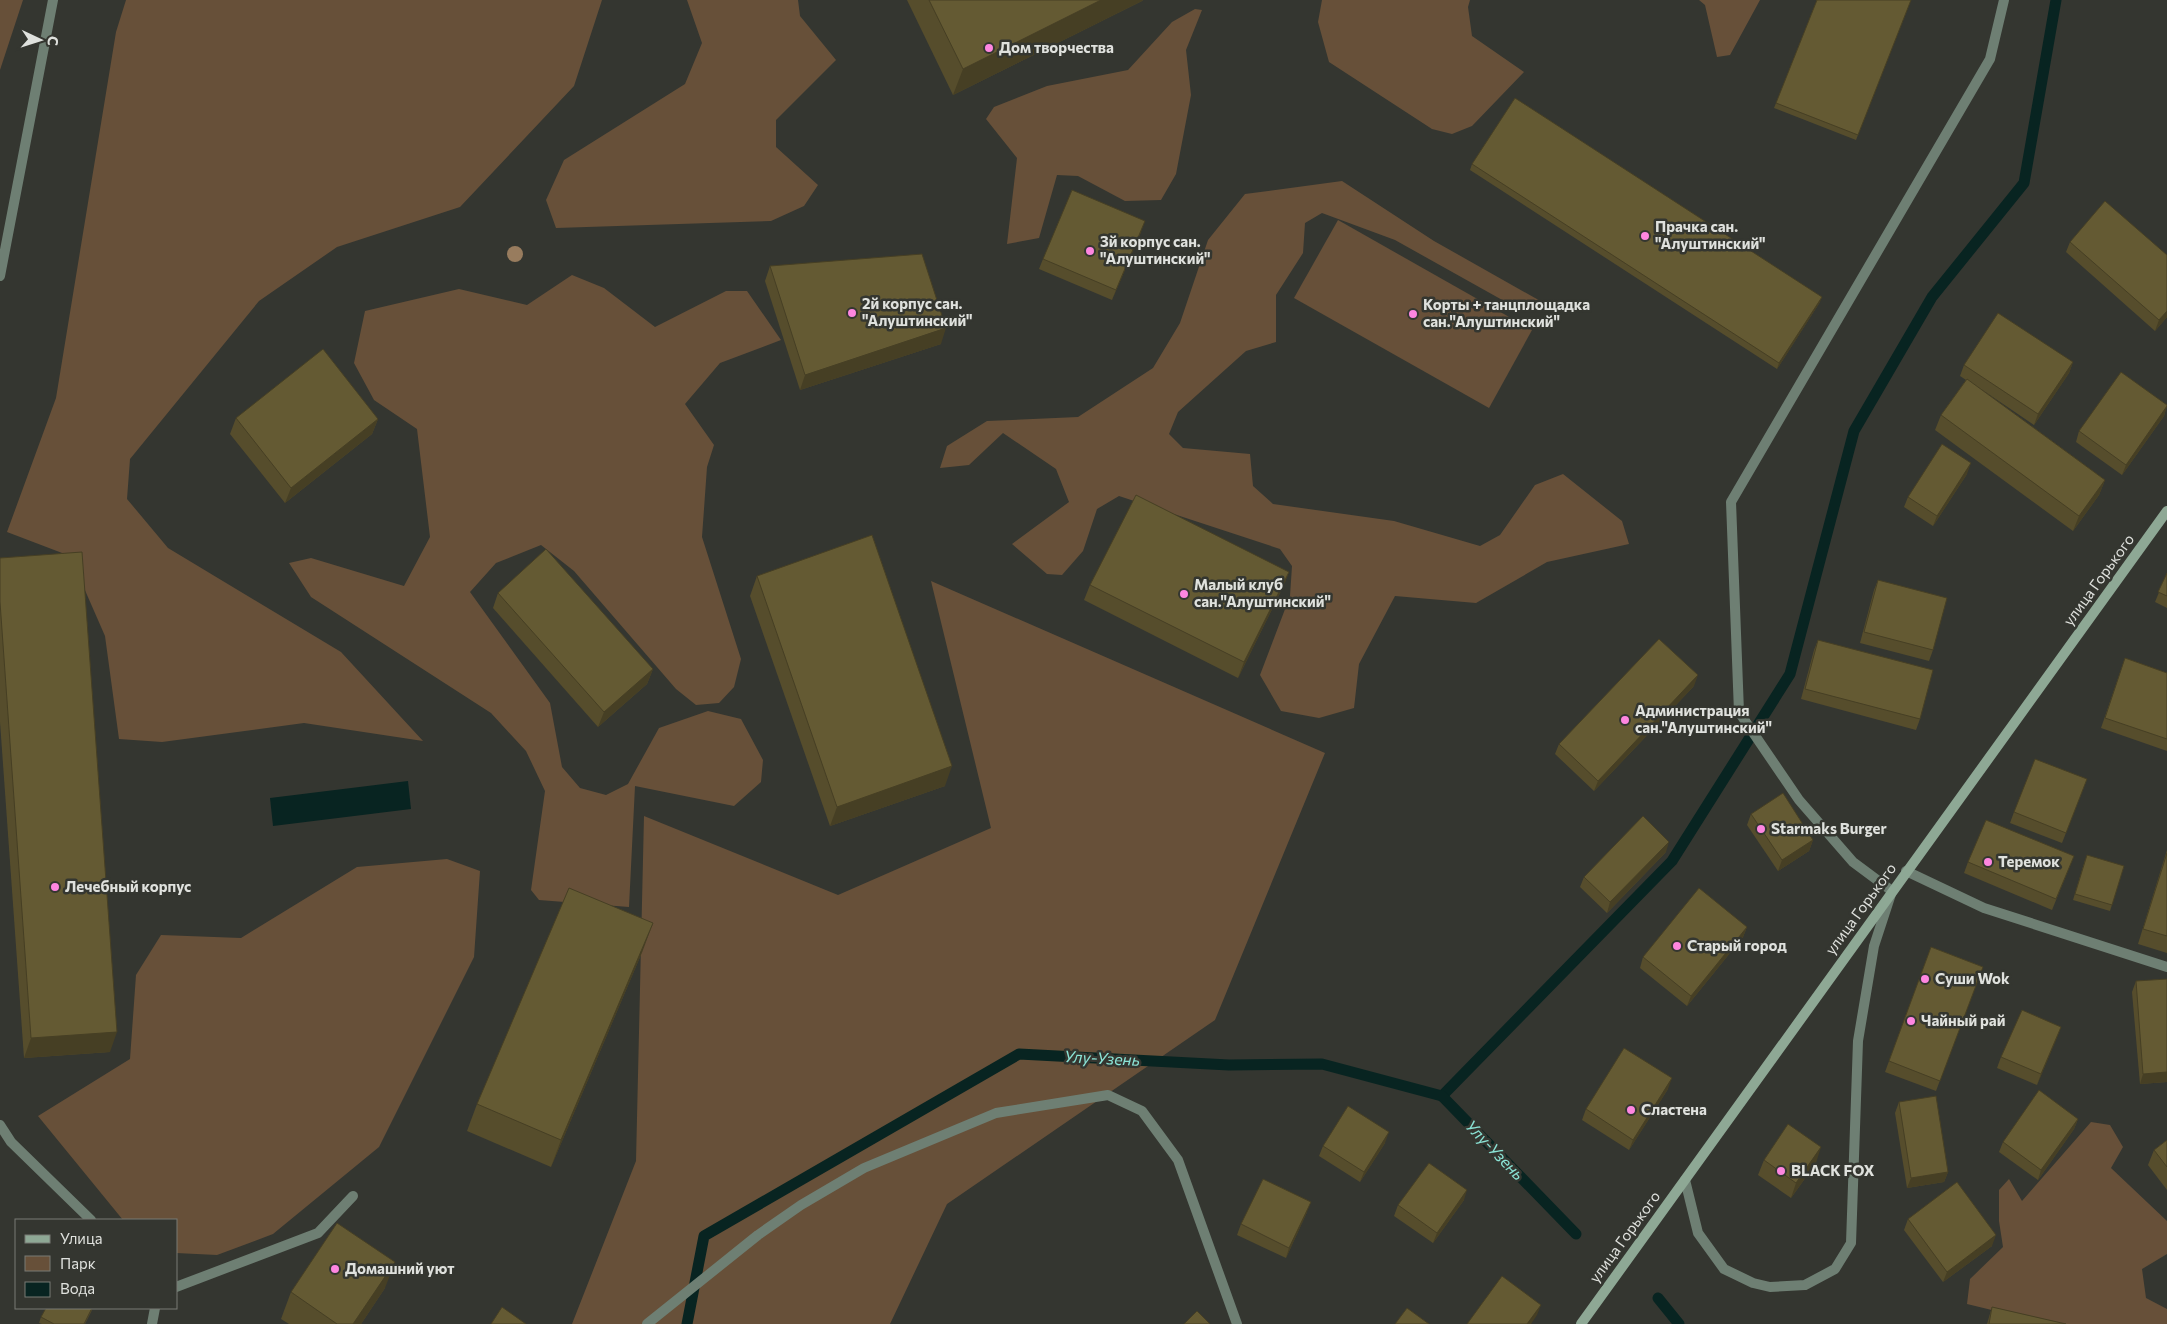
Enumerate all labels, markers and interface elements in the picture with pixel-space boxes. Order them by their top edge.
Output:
north arrow [15,15,65,65]
text: С [45,36,62,46]
place label: Дом творчества [999,38,1114,56]
marker: Дом творчества [983,42,995,54]
place label: Прачка сан. "Алуштинский" [1655,217,1766,252]
marker: Прачка сан. "Алуштинский" [1639,230,1651,242]
place label: 3й корпус сан. "Алуштинский" [1100,232,1211,267]
marker: 3й корпус сан. "Алуштинский" [1084,245,1096,257]
place label: 2й корпус сан. "Алуштинский" [862,294,973,329]
place label: Корты + танцплощадка сан."Алуштинский" [1423,295,1590,330]
marker: 2й корпус сан. "Алуштинский" [846,307,858,319]
marker: Корты + танцплощадка сан."Алуштинский" [1407,308,1419,320]
street label: улица Горького [2059,530,2137,629]
place label: Малый клуб сан."Алуштинский" [1194,575,1331,610]
marker: Малый клуб сан."Алуштинский" [1178,588,1190,600]
place label: Администрация сан."Алуштинский" [1635,701,1772,736]
marker: Администрация сан."Алуштинский" [1619,714,1631,726]
place label: Starmaks Burger [1771,819,1887,837]
marker: Starmaks Burger [1755,823,1767,835]
place label: Теремок [1998,852,2060,870]
marker: Теремок [1982,856,1994,868]
street label: улица Горького [1821,859,1899,958]
place label: Лечебный корпус [65,877,191,895]
marker: Лечебный корпус [49,881,61,893]
place label: Старый город [1687,936,1788,954]
marker: Старый город [1671,940,1683,952]
place label: Суши Wok [1935,969,2010,987]
marker: Суши Wok [1919,973,1931,985]
place label: Чайный рай [1921,1011,2005,1029]
marker: Чайный рай [1905,1015,1917,1027]
water label: Улу-Узень [1064,1046,1140,1069]
place label: Сластена [1641,1100,1707,1118]
marker: Сластена [1625,1104,1637,1116]
water label: Улу-Узень [1462,1116,1529,1184]
place label: BLACK FOX [1791,1161,1875,1179]
marker: BLACK FOX [1775,1165,1787,1177]
street label: улица Горького [1585,1187,1663,1286]
legend [15,1219,178,1309]
text: Улица [60,1229,102,1247]
text: Парк [60,1254,96,1272]
place label: Домашний уют [345,1259,455,1277]
marker: Домашний уют [329,1263,341,1275]
text: Вода [60,1279,95,1297]

